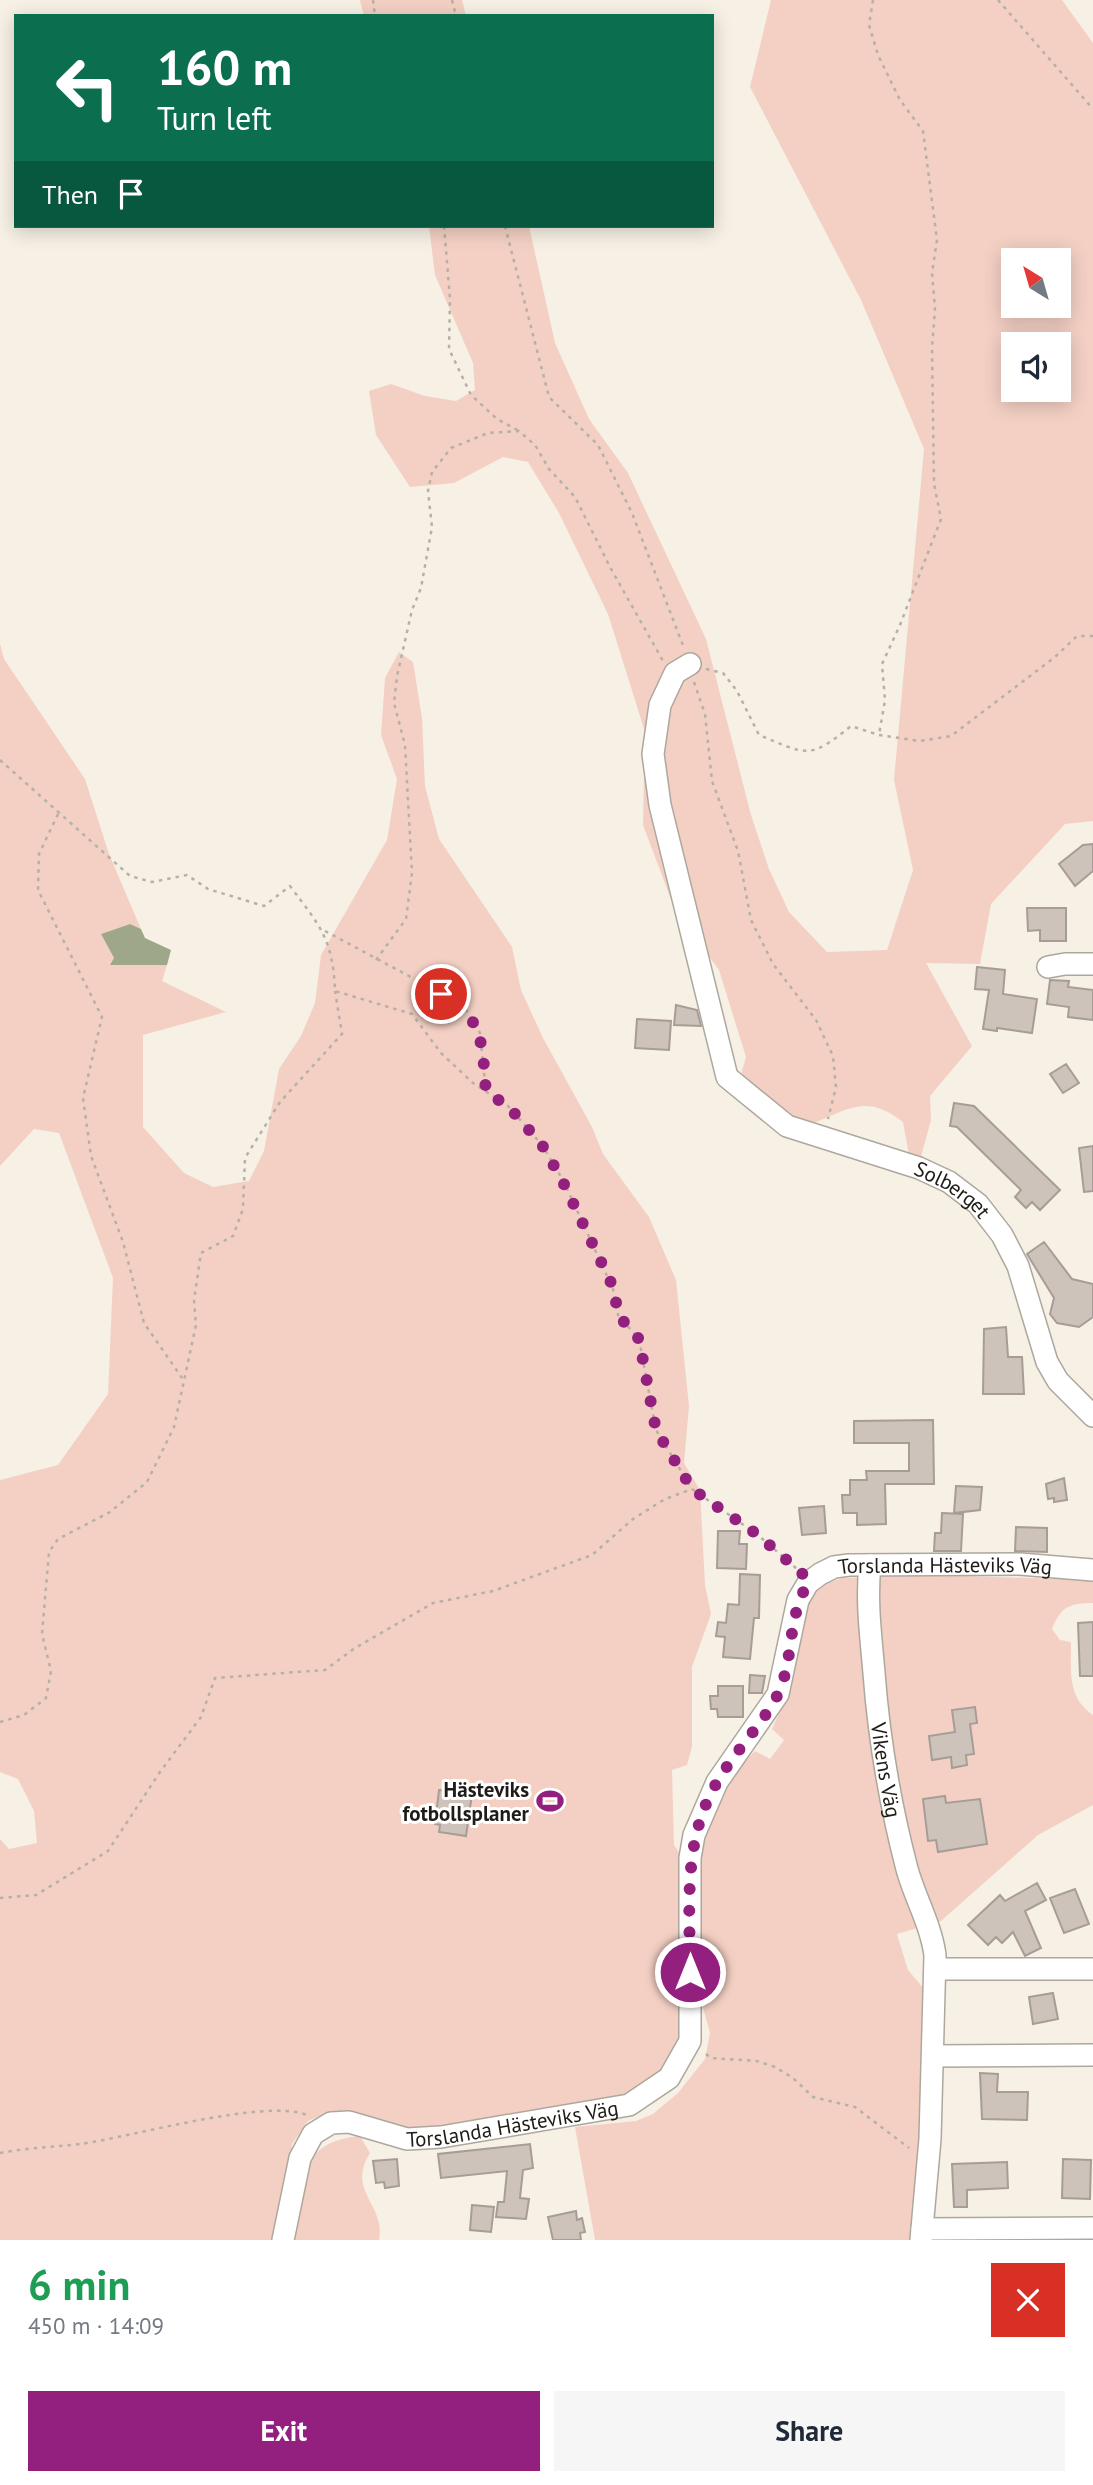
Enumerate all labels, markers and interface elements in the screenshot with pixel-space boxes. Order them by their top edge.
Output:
text: 160 m [157,35,292,99]
icon: left [42,42,133,133]
text: Turn left [157,97,272,139]
icon: arrive [112,175,150,213]
text: Then [42,178,98,211]
north arrow [1001,248,1071,318]
map controls [1001,248,1071,402]
button: sound [1001,332,1071,402]
pin [411,964,471,1024]
icon: arrive [422,975,460,1013]
street label: Solberget [910,1154,997,1223]
street label: Torslanda Hästeviks Väg [836,1550,1053,1580]
street label: Vikens Väg [865,1720,908,1820]
place label: Hästeviks fotbollsplaner [403,1776,530,1827]
sports icon: Hästeviks fotbollsplaner [535,1786,565,1816]
position arrow [653,1935,727,2009]
street label: Torslanda Hästeviks Väg [405,2094,620,2153]
text: 6 min [28,2257,130,2312]
button: close [991,2263,1065,2337]
text: 450 m · 14:09 [28,2311,164,2340]
button: Exit [28,2391,540,2471]
button: Share [554,2391,1065,2471]

